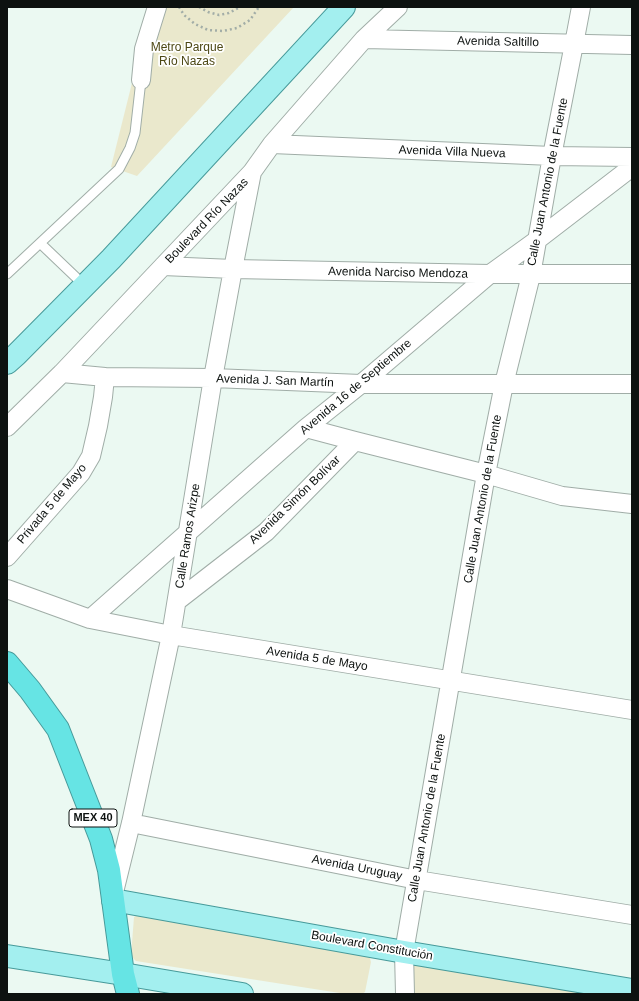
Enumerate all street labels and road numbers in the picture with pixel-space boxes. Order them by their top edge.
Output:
street label: Avenida Saltillo [457,34,539,50]
street label: Calle Juan Antonio de la Fuente [525,97,571,267]
street label: Avenida Villa Nueva [398,143,506,161]
street label: Boulevard Río Nazas [162,175,252,267]
street label: Avenida Narciso Mendoza [328,265,468,281]
street label: Avenida 16 de Septiembre [297,336,415,438]
street label: Avenida J. San Martín [216,372,334,390]
street label: Calle Juan Antonio de la Fuente [461,414,505,584]
street label: Avenida Simón Bolívar [246,453,344,547]
street label: Privada 5 de Mayo [14,461,90,547]
street label: Calle Ramos Arizpe [173,483,203,589]
street label: Avenida 5 de Mayo [265,644,369,674]
street label: Calle Juan Antonio de la Fuente [405,733,449,903]
road number: MEX 40 [69,809,117,827]
street label: Avenida Uruguay [311,852,403,884]
street label: Boulevard Constitución [310,928,434,964]

